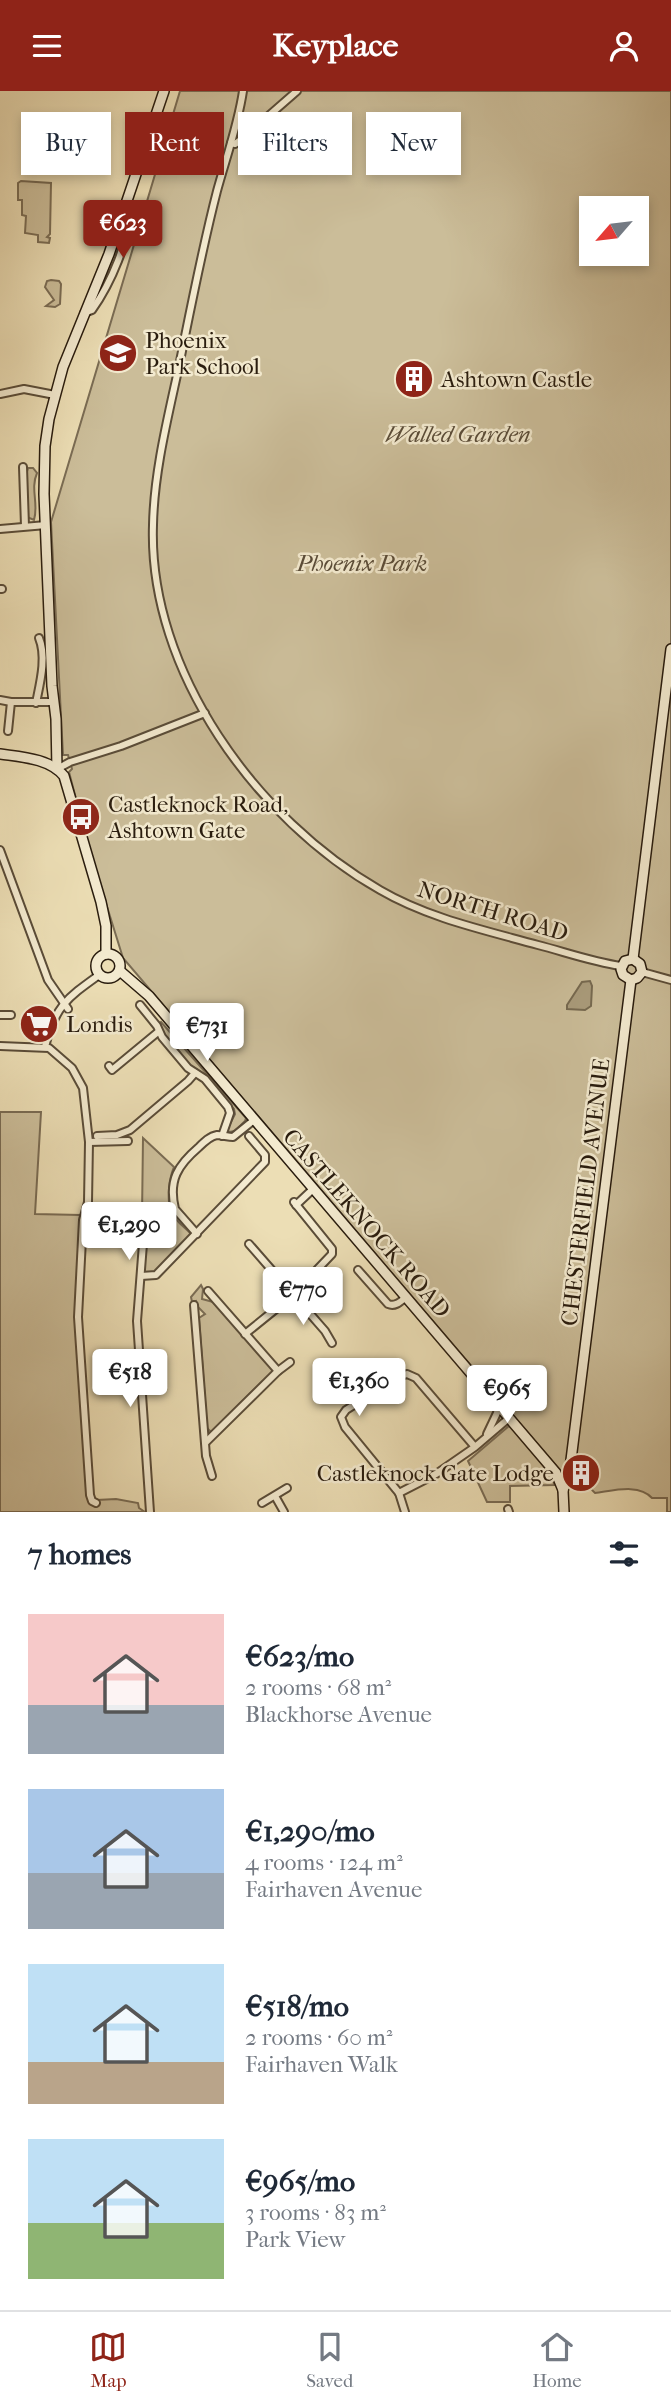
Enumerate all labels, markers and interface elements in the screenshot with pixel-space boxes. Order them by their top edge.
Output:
icon: menu [28,27,66,65]
text: Keyplace [273,27,398,64]
icon: person [605,27,643,65]
chip: Buy [21,112,111,175]
chip: Rent [125,112,224,175]
chip: Filters [238,112,352,175]
chip: New [366,112,461,175]
north arrow [579,196,649,266]
map controls [579,196,649,266]
pin: €623 [82,201,164,260]
text: €623 [99,209,147,236]
place label: Phoenix Park School [145,327,261,380]
school or university icon: Phoenix Park School [97,332,139,374]
building icon: Ashtown Castle [393,358,435,400]
place label: Ashtown Castle [440,366,592,393]
park label: Walled Garden [385,421,531,448]
park label: Phoenix Park [296,550,427,577]
place label: Castleknock Road, Ashtown Gate [107,791,288,844]
bus stop icon: Castleknock Road, Ashtown Gate [60,796,102,838]
street label: NORTH ROAD [414,876,571,947]
supermarket icon: Londis [18,1003,60,1045]
pin: €731 [166,1003,248,1063]
place label: Londis [66,1011,133,1038]
text: €731 [186,1012,228,1039]
street label: CHESTERFIELD AVENUE [556,1057,615,1327]
street label: CASTLEKNOCK ROAD [277,1123,456,1323]
pin: €1,290 [72,1203,186,1262]
text: €1,290 [97,1211,161,1238]
pin: €770 [262,1267,344,1327]
text: €770 [279,1276,327,1303]
pin: €518 [89,1349,171,1409]
text: €518 [108,1358,152,1385]
pin: €1,360 [302,1359,416,1418]
pin: €965 [466,1365,548,1425]
text: €1,360 [328,1367,390,1394]
text: €965 [483,1374,531,1401]
building icon: Castleknock Gate Lodge [560,1452,602,1494]
place label: Castleknock Gate Lodge [317,1460,554,1487]
icon: filters [605,1535,643,1573]
text: 7 homes [28,1537,131,1572]
text: €623/mo [245,1639,354,1674]
icon: home [84,1642,168,1726]
text: 2 rooms · 68 m² [245,1674,391,1701]
text: Blackhorse Avenue [245,1701,432,1728]
text: €1,290/mo [245,1814,375,1849]
icon: home [84,1817,168,1901]
text: 4 rooms · 124 m² [245,1849,403,1876]
text: Fairhaven Avenue [245,1876,422,1903]
text: €518/mo [245,1989,349,2024]
icon: home [84,1992,168,2076]
text: 2 rooms · 60 m² [245,2024,392,2051]
text: Fairhaven Walk [245,2051,398,2078]
text: €965/mo [245,2164,355,2199]
icon: home [84,2167,168,2251]
text: 3 rooms · 83 m² [245,2199,386,2226]
text: Park View [245,2226,346,2253]
tab: Map [89,2328,127,2392]
tab: Saved [306,2328,353,2392]
tab: Home [532,2328,582,2392]

